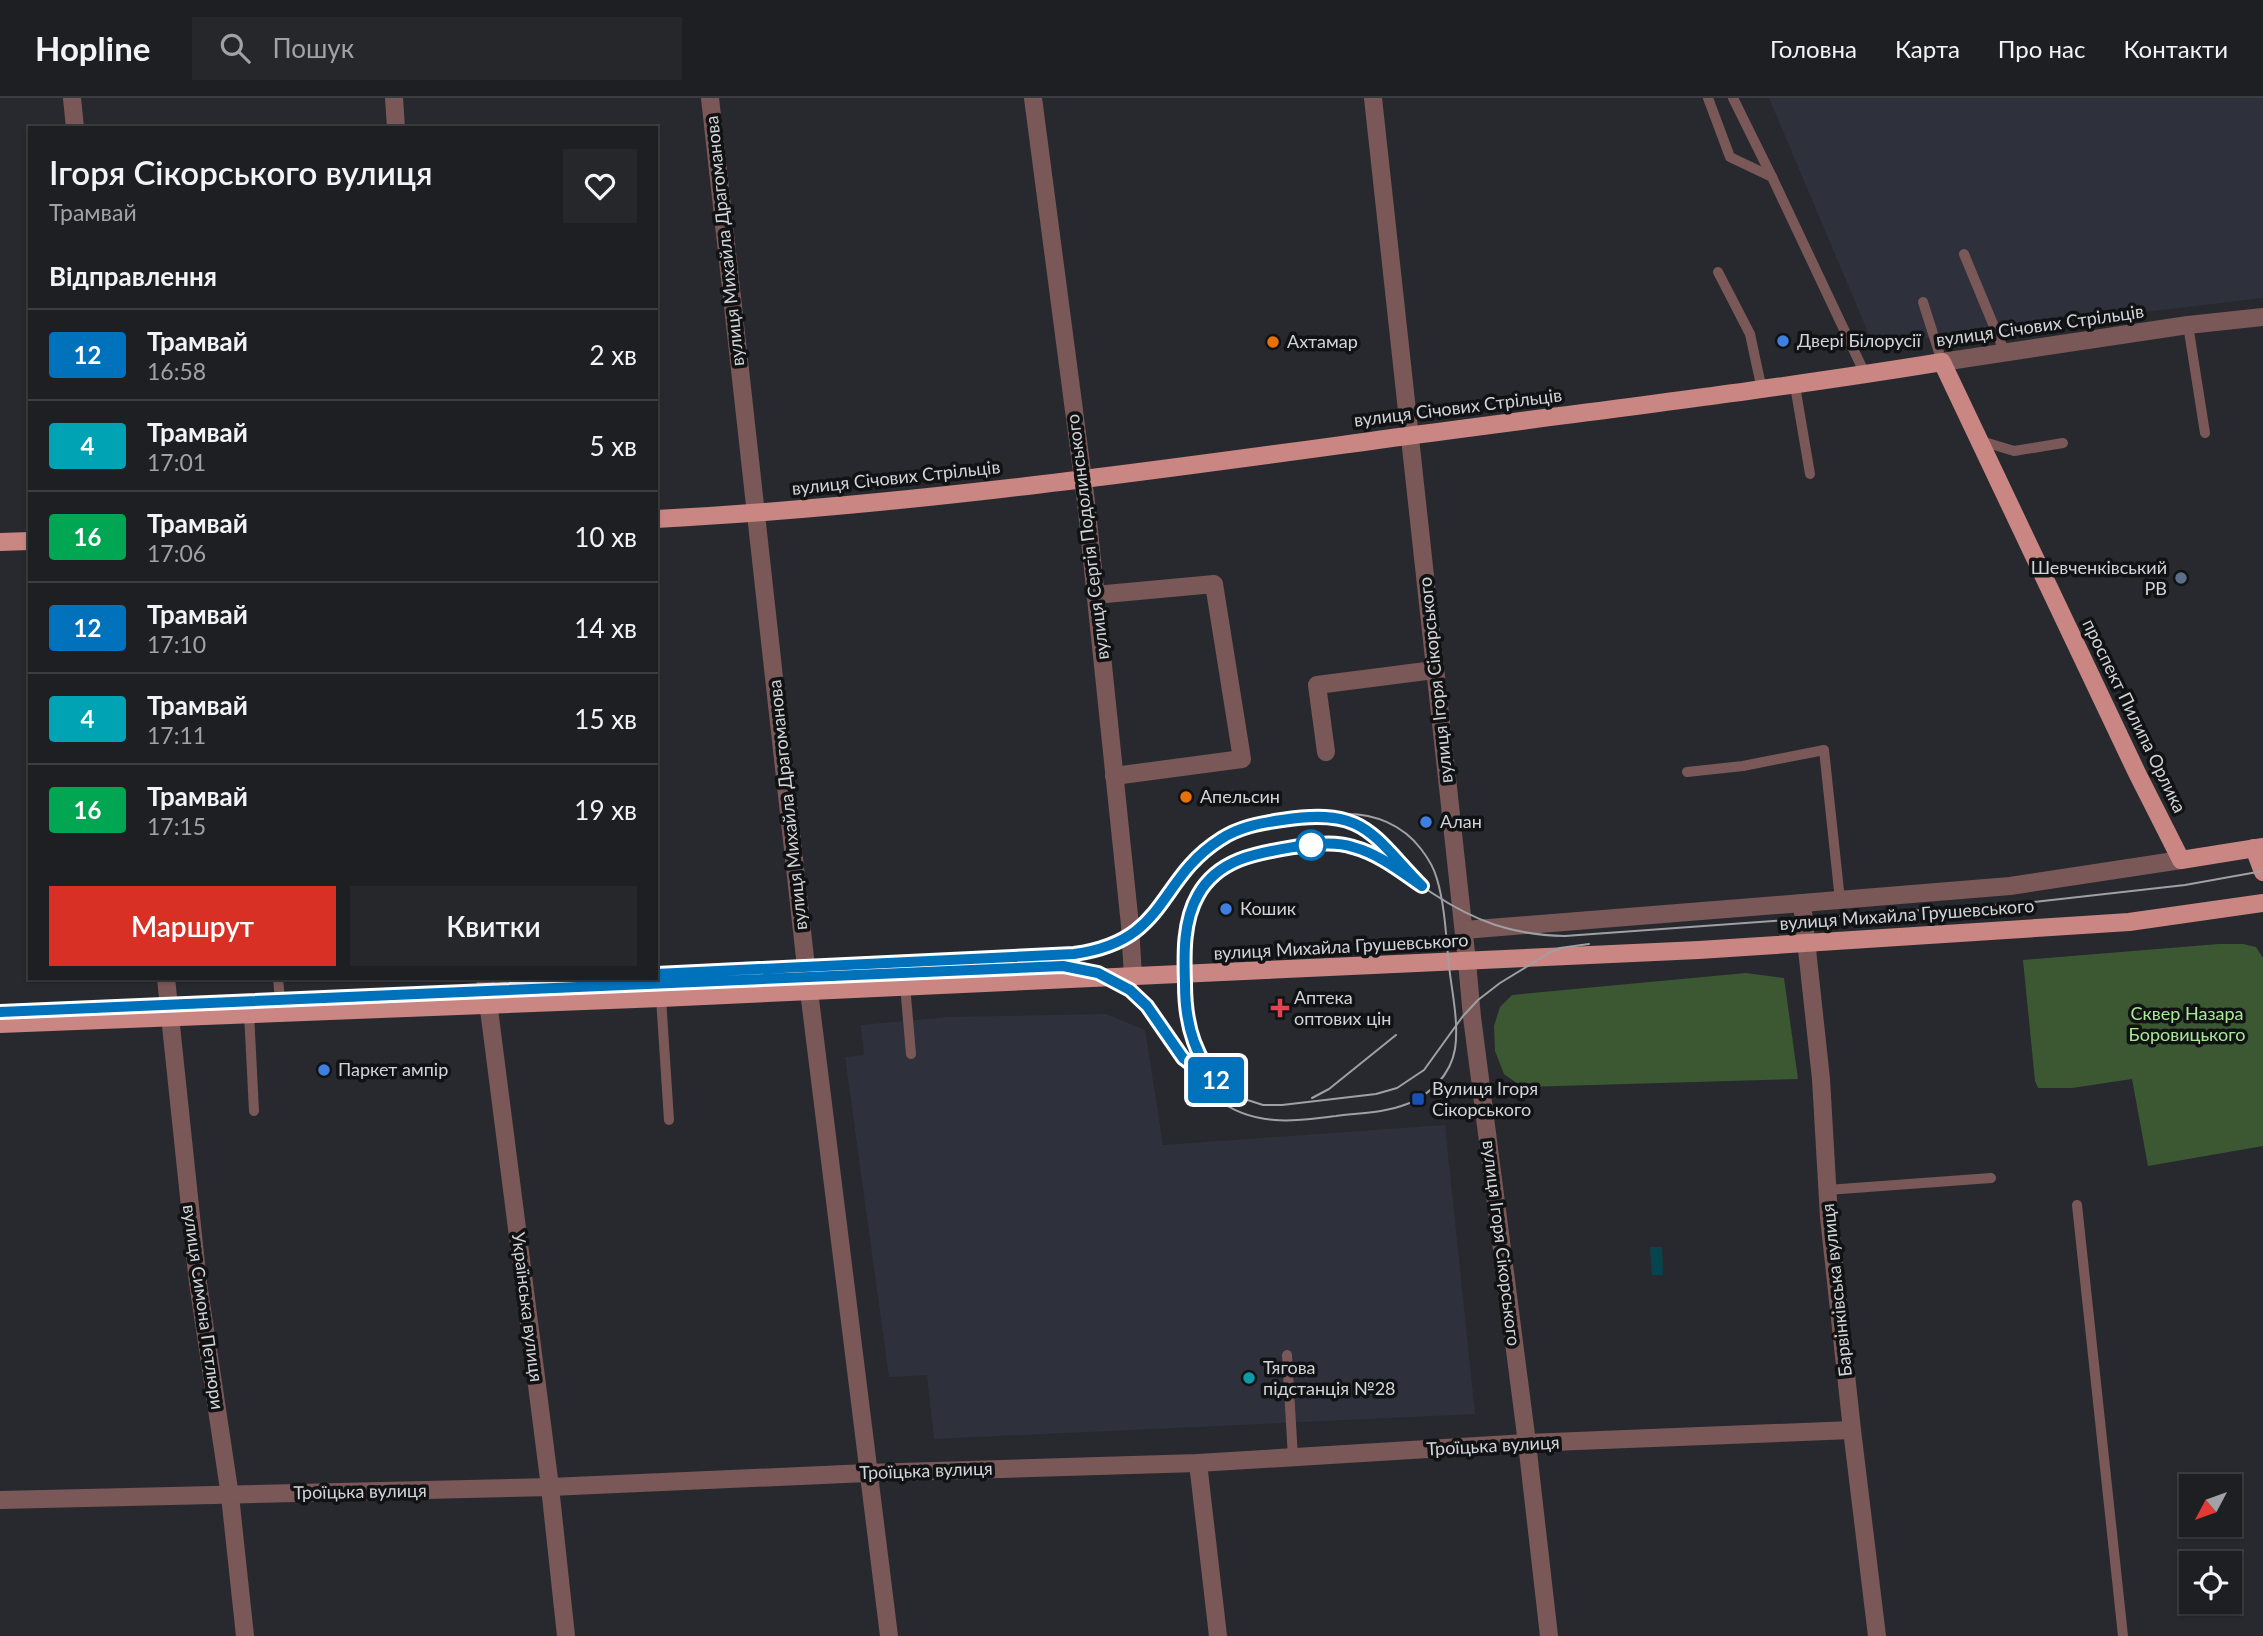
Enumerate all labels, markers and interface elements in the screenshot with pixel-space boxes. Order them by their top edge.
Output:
search box [192,17,682,80]
text: Hopline [35,28,150,68]
icon: search [216,29,254,67]
text: Пошук [272,32,354,64]
text: Головна [1770,34,1857,63]
text: Карта [1895,34,1960,63]
text: Про нас [1998,34,2085,63]
text: Контакти [2123,34,2228,63]
street label: вулиця Михайла Драгоманова [700,115,748,367]
button: heart [563,149,637,223]
text: Ігоря Сікорського вулиця [49,152,433,192]
text: Трамвай [49,198,137,226]
text: Відправлення [49,260,217,292]
street label: вулиця Січових Стрільців [1935,300,2145,350]
text: Трамвай [147,325,248,357]
place label: Двері Білорусії [1797,329,1921,351]
place label: Ахтамар [1287,330,1358,352]
marker: Двері Білорусії [1775,333,1791,349]
marker: Ахтамар [1265,334,1281,350]
text: 2 хв [589,339,637,371]
text: 12 [74,340,101,369]
text: 16:58 [147,357,206,385]
street label: вулиця Січових Стрільців [1353,383,1563,431]
street label: вулиця Сергія Подолинського [1061,413,1113,661]
text: Трамвай [147,416,248,448]
text: 5 хв [589,430,637,462]
text: 4 [81,431,94,460]
text: 17:01 [147,448,206,476]
street label: вулиця Січових Стрільців [791,455,1001,499]
text: Трамвай [147,507,248,539]
text: 10 хв [574,521,637,553]
text: 16 [74,522,101,551]
text: 17:06 [147,539,206,567]
place label: Шевченківський РВ [2031,556,2167,599]
marker: Шевченківський РВ [2173,570,2189,586]
street label: вулиця Ігоря Сікорського [1413,576,1457,784]
text: Трамвай [147,598,248,630]
text: 14 хв [574,612,637,644]
text: 12 [74,613,101,642]
street label: проспект Пилипа Орлика [2078,615,2191,816]
text: 17:10 [147,630,206,658]
street label: вулиця Михайла Драгоманова [763,679,811,931]
text: Трамвай [147,689,248,721]
text: 15 хв [574,703,637,735]
text: 4 [81,704,94,733]
text: 17:11 [147,721,206,749]
text: Трамвай [147,780,248,812]
place label: Апельсин [1200,785,1280,807]
marker: Апельсин [1178,789,1194,805]
text: 19 хв [574,794,637,826]
text: 16 [74,795,101,824]
place label: Алан [1440,810,1482,832]
text: 17:15 [147,812,206,840]
marker: Алан [1418,814,1434,830]
unlabelled marker [1296,830,1326,860]
button: Маршрут [49,886,336,966]
button: Квитки [350,886,637,966]
street label: вулиця Михайла Грушевського [1779,894,2035,934]
place label: Кошик [1240,897,1297,919]
marker: Кошик [1218,901,1234,917]
street label: вулиця Михайла Грушевського [1213,928,1469,964]
place label: Аптека оптових цін [1294,986,1391,1029]
marker: Аптека оптових цін [1272,1000,1288,1016]
park label: Сквер Назара Боровицького [2129,1002,2245,1045]
line badge: 12 [1184,1057,1248,1103]
place label: Паркет ампір [338,1058,448,1080]
marker: Паркет ампір [316,1062,332,1078]
text: 12 [1202,1065,1230,1094]
place label: Вулиця Ігоря Сікорського [1432,1077,1538,1120]
marker: Вулиця Ігоря Сікорського [1410,1091,1426,1107]
street label: вулиця Ігоря Сікорського [1478,1139,1526,1347]
street label: Барвінківська вулиця [1816,1202,1856,1378]
street label: вулиця Симона Петлюри [179,1203,229,1411]
street label: Українська вулиця [508,1231,548,1383]
place label: Тягова пiдстанцiя №28 [1263,1356,1396,1399]
marker: Тягова пiдстанцiя №28 [1241,1370,1257,1386]
street label: Троїцька вулиця [1426,1431,1560,1459]
street label: Троїцька вулиця [859,1457,993,1483]
north arrow [2179,1474,2242,1536]
map controls [2179,1474,2242,1614]
street label: Троїцька вулиця [293,1479,427,1503]
button: locate [2179,1551,2242,1614]

